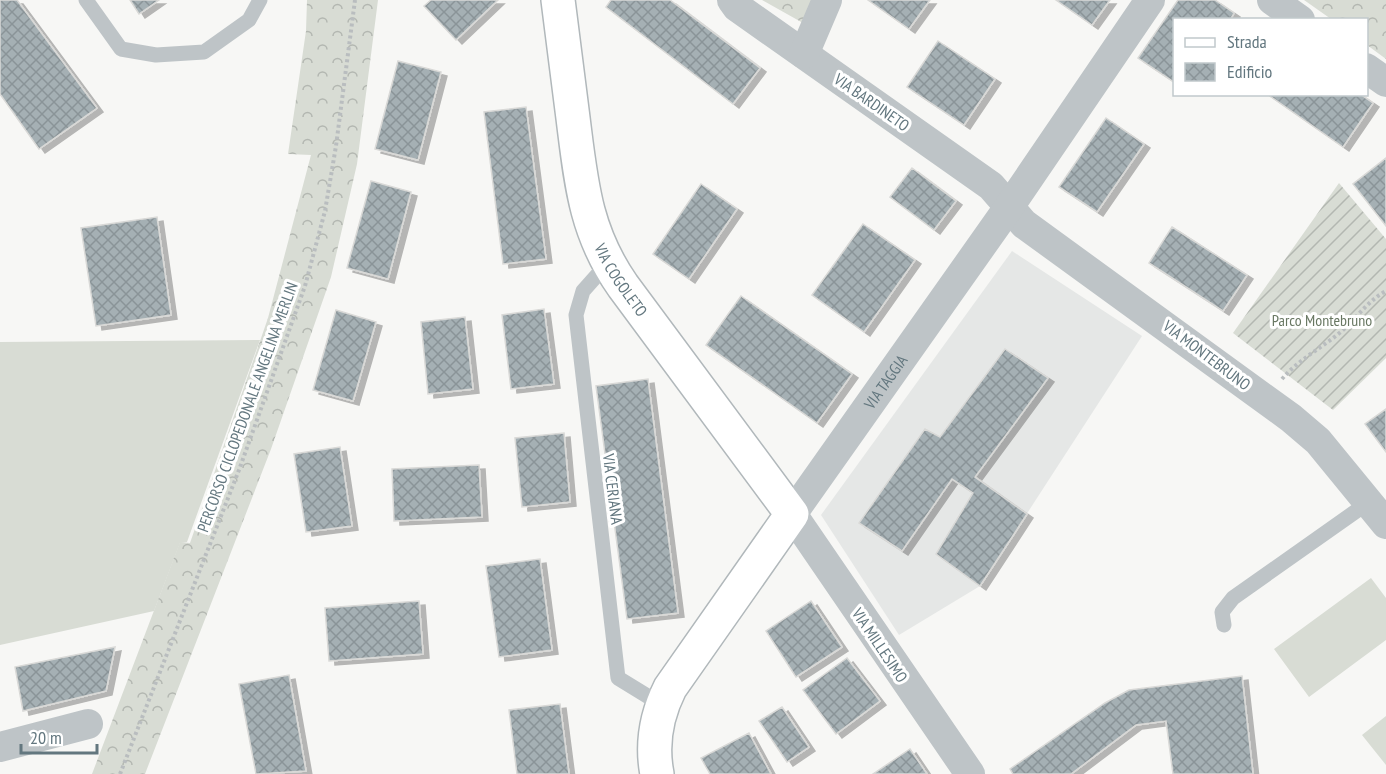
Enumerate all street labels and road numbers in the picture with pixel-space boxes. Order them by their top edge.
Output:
street label: VIA BARDINETO [830,68,914,135]
street label: VIA COGOLETO [590,239,652,320]
street label: PERCORSO CICLOPEDONALE ANGELINA MERLIN [192,279,302,535]
street label: VIA MONTEBRUNO [1159,315,1255,394]
street label: VIA TAGGIA [859,350,912,414]
street label: VIA CERIANA [599,452,627,526]
street label: VIA MILLESIMO [847,603,912,686]

